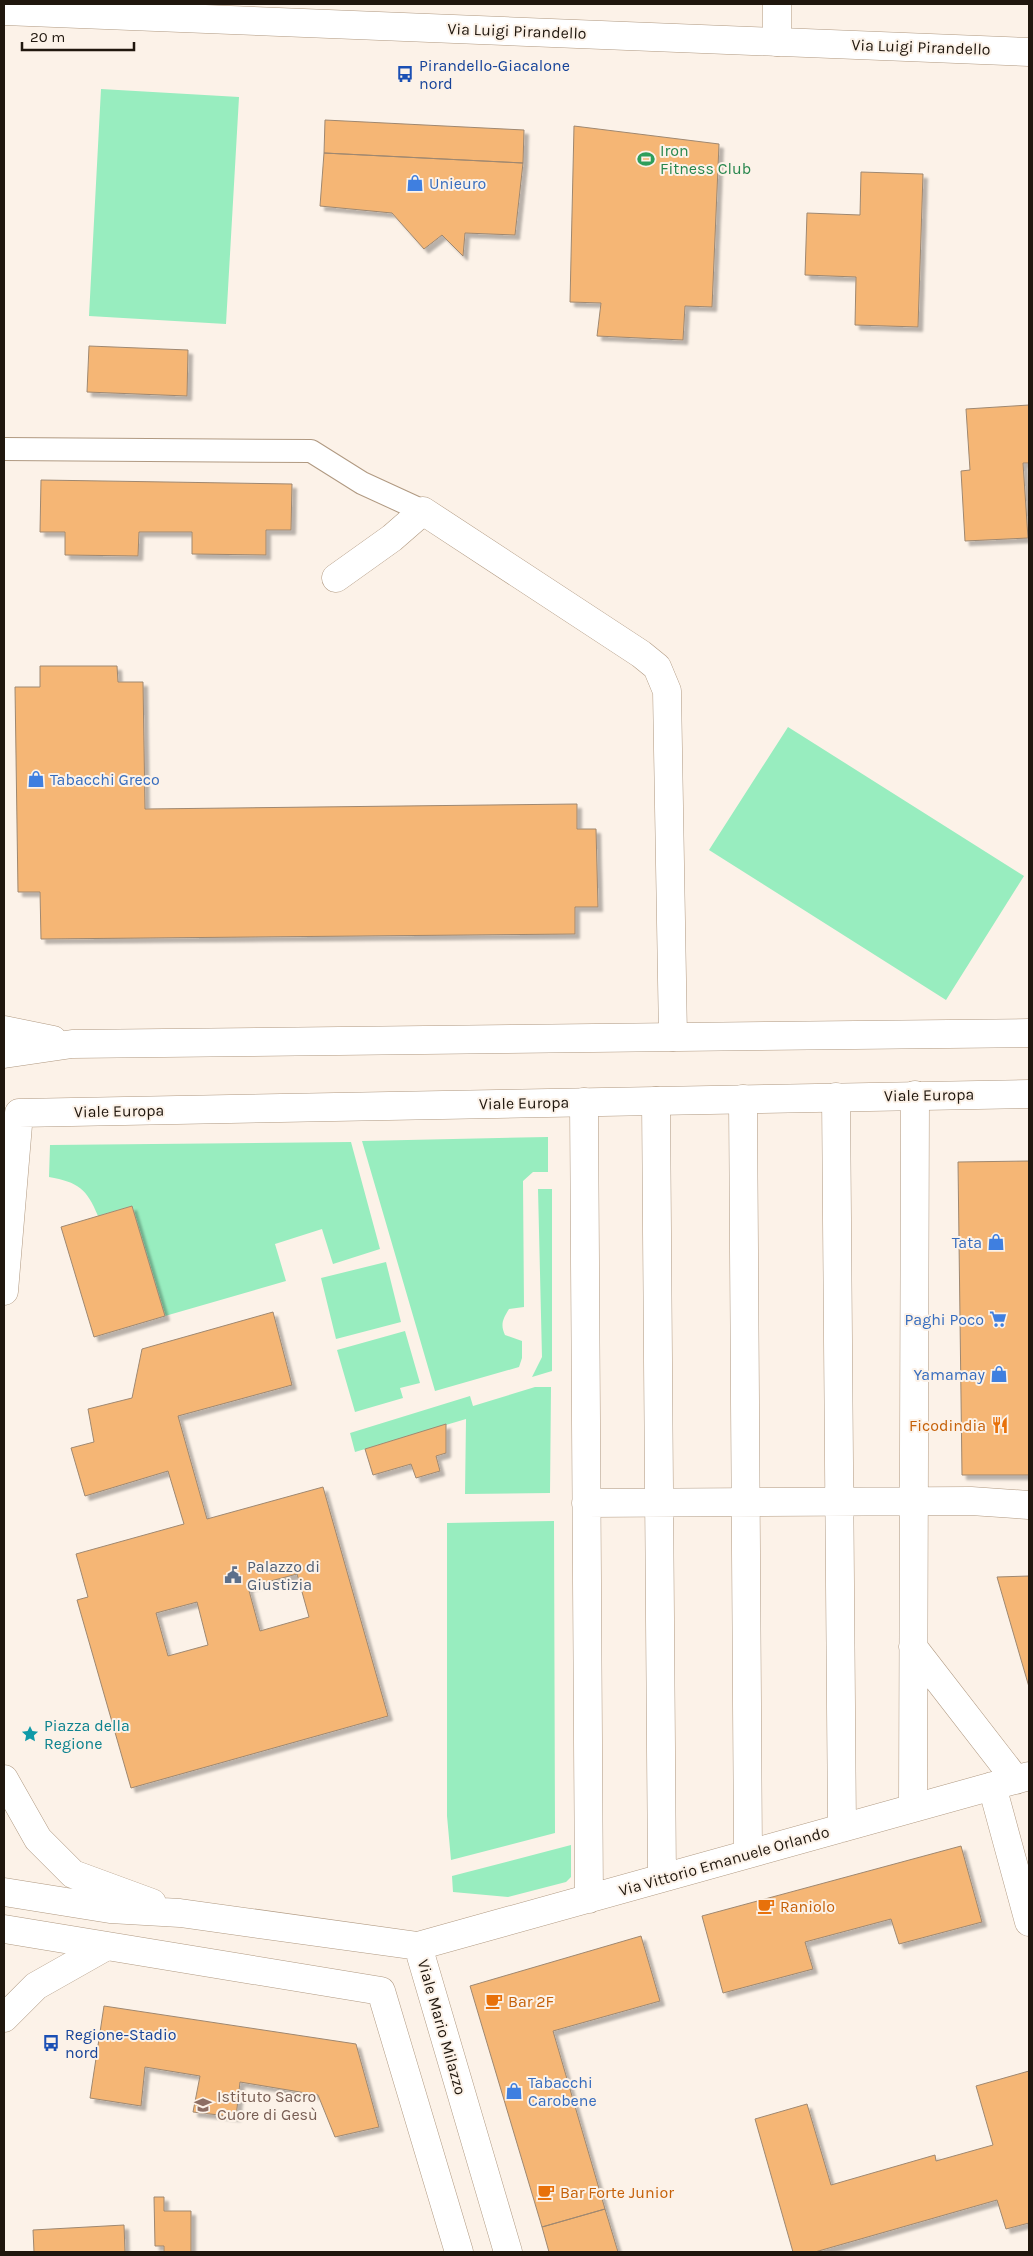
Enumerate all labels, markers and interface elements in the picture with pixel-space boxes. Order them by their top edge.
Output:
street label: Via Luigi Pirandello [447,19,587,43]
scale bar [22,20,135,52]
text: 20 m [30,28,65,46]
street label: Via Luigi Pirandello [851,35,991,59]
place label: Pirandello-Giacalone nord [419,56,570,93]
bus stop icon: Pirandello-Giacalone nord [395,64,415,84]
place label: Iron Fitness Club [660,141,751,178]
sports icon: Iron Fitness Club [636,149,656,169]
shop icon: Unieuro [405,173,425,193]
place label: Unieuro [429,174,486,193]
shop icon: Tabacchi Greco [26,769,46,789]
place label: Tabacchi Greco [50,770,160,789]
street label: Viale Europa [884,1085,974,1105]
street label: Viale Europa [479,1093,569,1113]
street label: Viale Europa [74,1101,164,1121]
shop icon: Tata [986,1232,1006,1252]
place label: Tata [952,1233,982,1252]
supermarket icon: Paghi Poco [988,1309,1008,1329]
place label: Paghi Poco [904,1310,984,1329]
shop icon: Yamamay [989,1364,1009,1384]
place label: Yamamay [913,1365,986,1384]
restaurant icon: Ficodindia [990,1415,1010,1435]
place label: Ficodindia [909,1416,986,1435]
place label: Palazzo di Giustizia [247,1557,320,1594]
public building icon: Palazzo di Giustizia [223,1565,243,1585]
place label: Piazza della Regione [44,1716,130,1753]
place icon: Piazza della Regione [20,1724,40,1744]
street label: Via Vittorio Emanuele Orlando [617,1822,831,1900]
cafe icon: Raniolo [756,1896,776,1916]
place label: Raniolo [780,1897,835,1916]
street label: Viale Mario Milazzo [414,1957,470,2097]
cafe icon: Bar 2F [484,1991,504,2011]
place label: Bar 2F [508,1992,554,2011]
place label: Regione-Stadio nord [65,2025,177,2062]
bus stop icon: Regione-Stadio nord [41,2033,61,2053]
place label: Tabacchi Carobene [528,2073,597,2110]
shop icon: Tabacchi Carobene [504,2081,524,2101]
place label: Istituto Sacro Cuore di Gesù [217,2087,318,2124]
school or university icon: Istituto Sacro Cuore di Gesù [193,2095,213,2115]
cafe icon: Bar Forte Junior [536,2182,556,2202]
place label: Bar Forte Junior [560,2183,674,2202]

